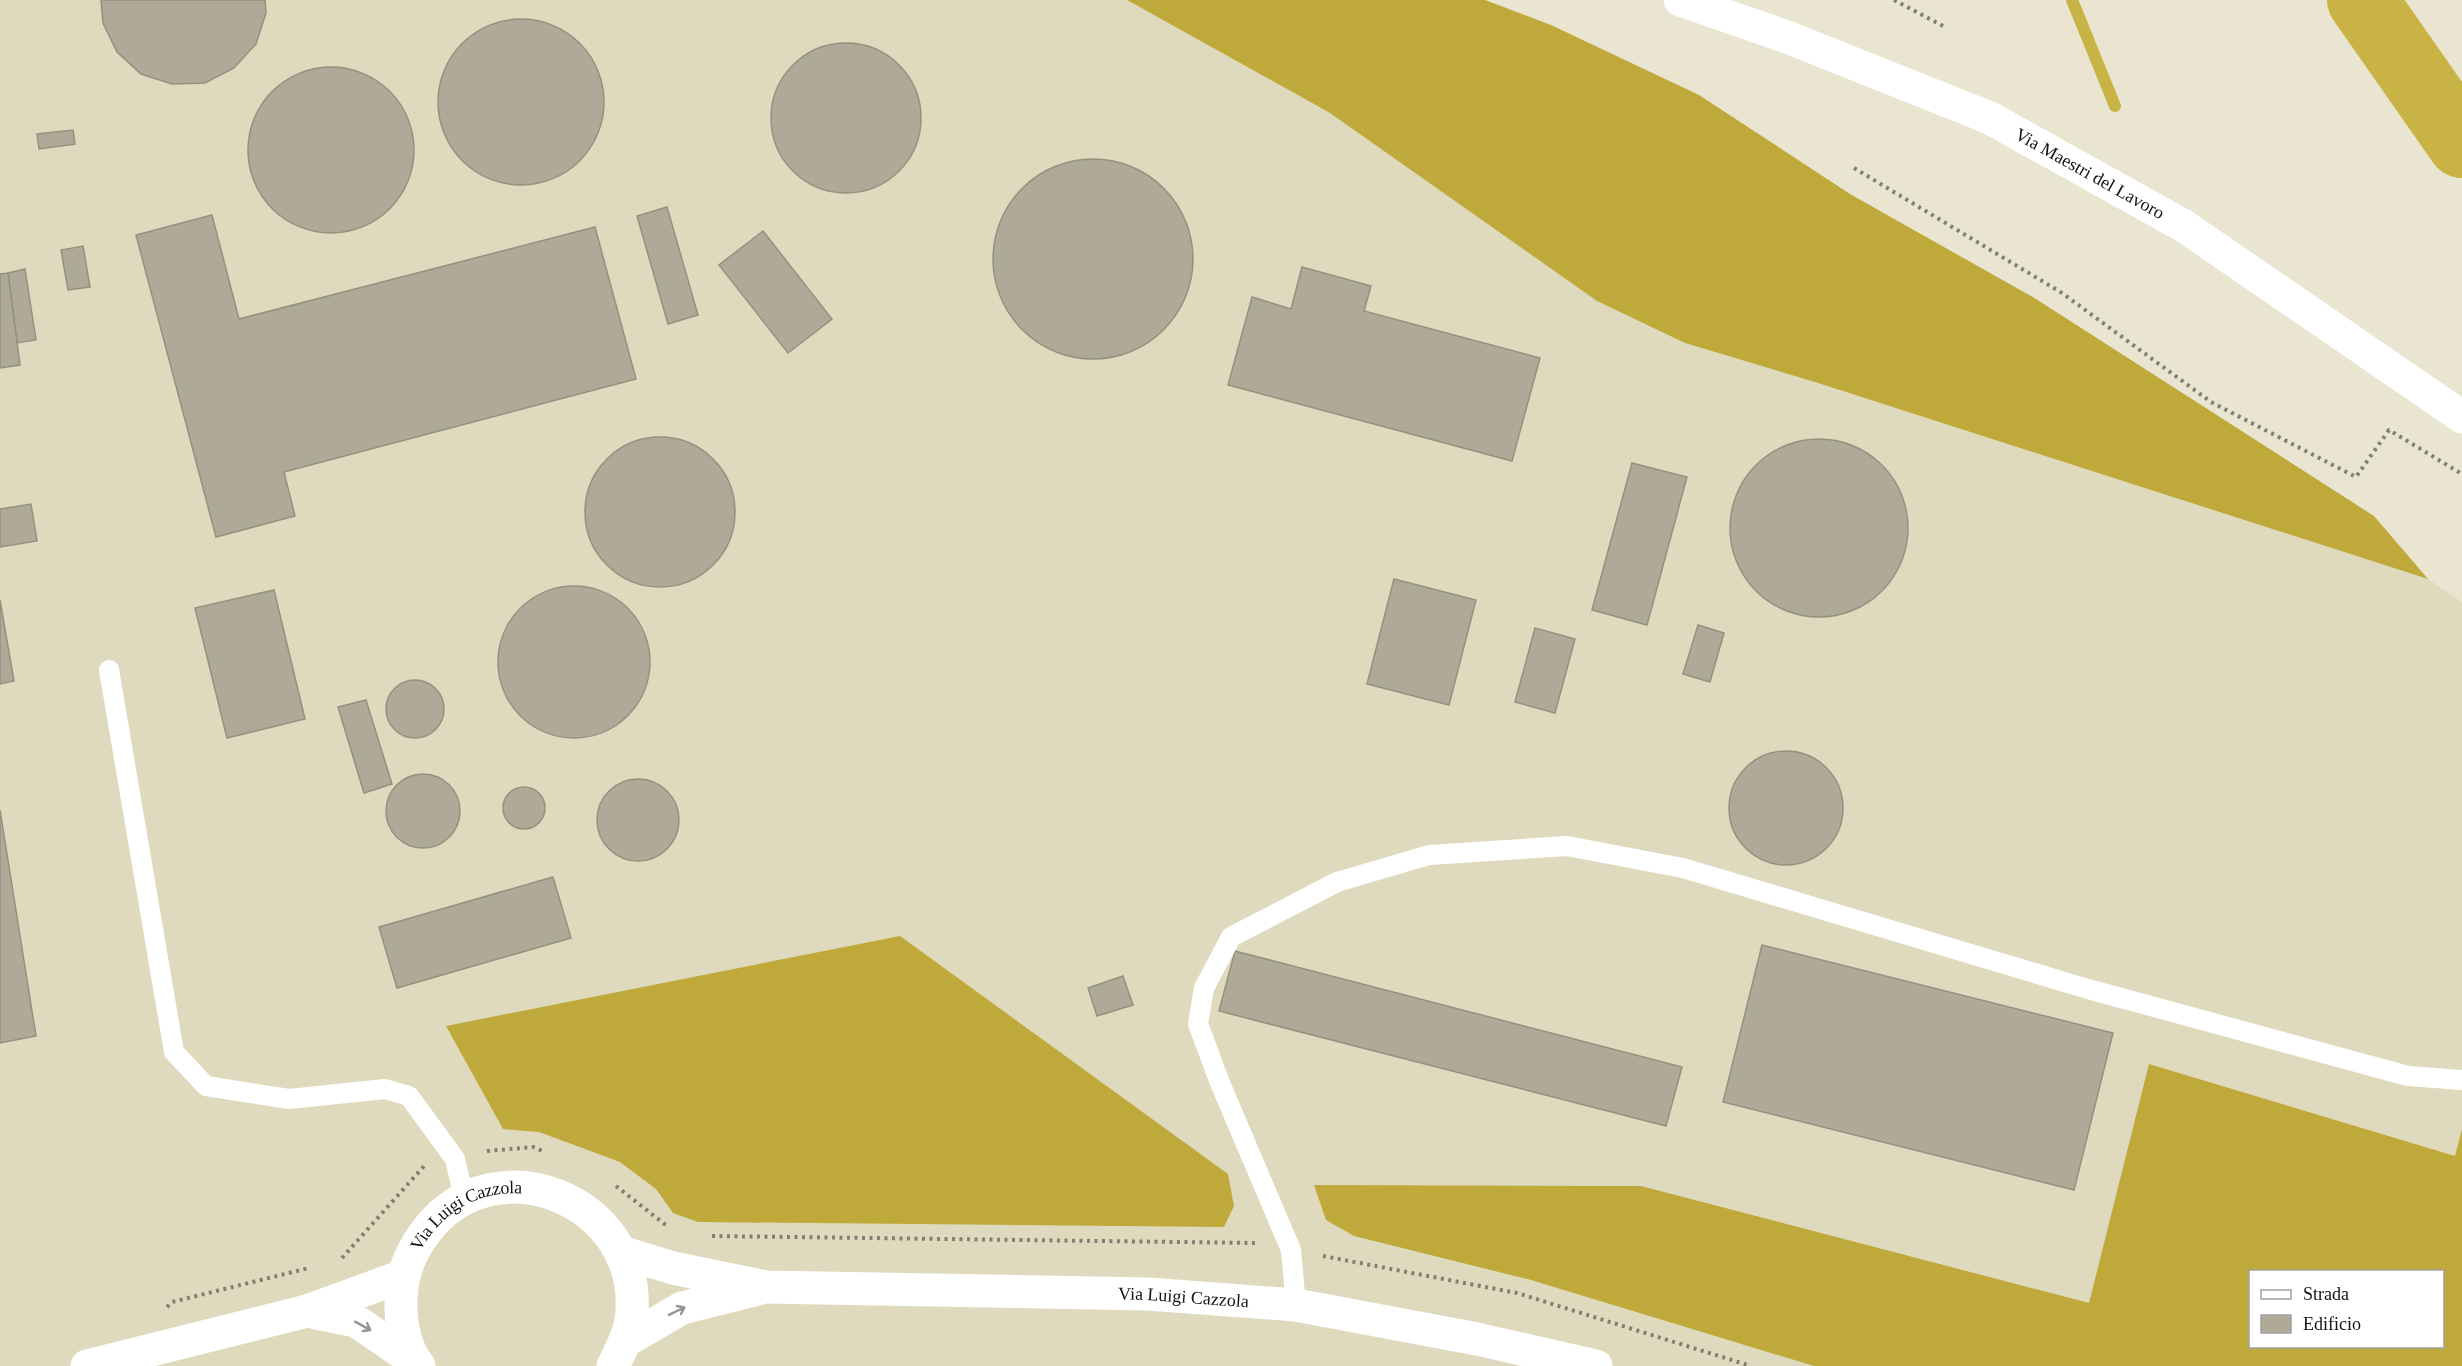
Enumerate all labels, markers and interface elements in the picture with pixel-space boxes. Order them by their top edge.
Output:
street label: Via Maestri del Lavoro [2012,124,2168,223]
street label: Via Luigi Cazzola [406,1177,523,1254]
legend [2249,1270,2444,1348]
street label: Via Luigi Cazzola [1118,1283,1250,1311]
text: Strada [2303,1284,2349,1304]
one-way arrow [668,1305,686,1317]
text: Edificio [2303,1314,2361,1334]
one-way arrow [354,1320,371,1332]

